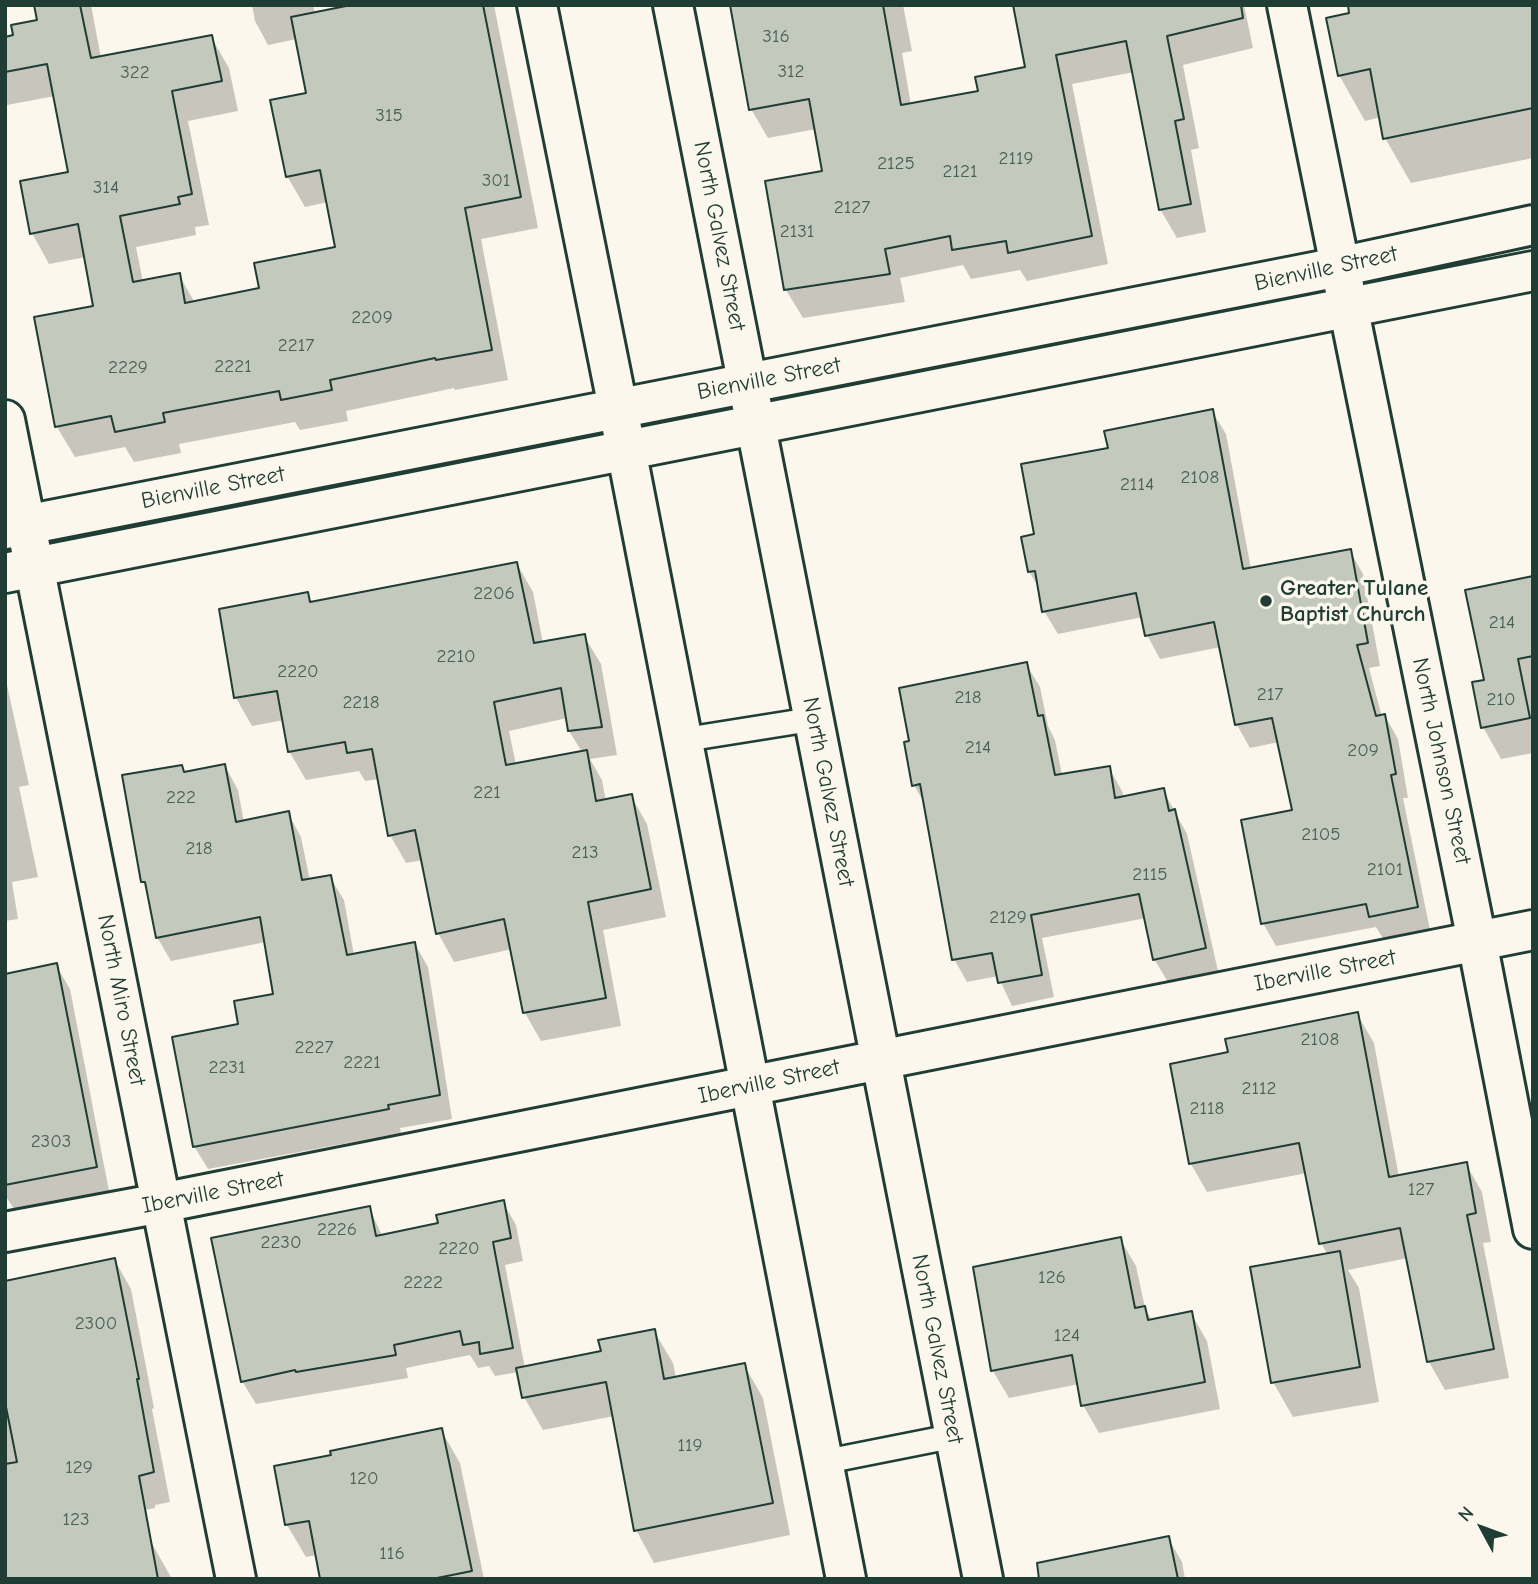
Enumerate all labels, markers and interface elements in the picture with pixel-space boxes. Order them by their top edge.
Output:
house number: 316 [762,26,790,48]
house number: 312 [777,61,805,83]
house number: 322 [120,62,150,84]
house number: 315 [375,105,403,127]
street label: North Galvez Street [687,139,751,333]
house number: 2119 [998,148,1034,170]
house number: 2125 [877,153,915,175]
house number: 2121 [943,161,977,183]
house number: 301 [482,170,510,192]
house number: 314 [93,177,119,199]
house number: 2127 [834,197,870,219]
house number: 2131 [780,221,814,243]
street label: Bienville Street [1252,240,1400,298]
house number: 2209 [351,307,393,329]
house number: 2217 [278,335,314,357]
street label: Bienville Street [695,352,843,406]
house number: 2221 [214,356,252,378]
house number: 2229 [108,357,148,379]
street label: Bienville Street [139,461,287,515]
house number: 2108 [1181,467,1219,489]
house number: 2114 [1120,474,1154,496]
place label: Greater Tulane Baptist Church [1280,574,1428,628]
house number: 2206 [473,583,515,605]
marker: Greater Tulane Baptist Church [1258,593,1274,609]
house number: 214 [1489,612,1515,634]
house number: 2210 [437,646,475,668]
street label: North Johnson Street [1406,655,1476,867]
house number: 2220 [277,661,319,683]
house number: 217 [1257,684,1283,706]
house number: 218 [954,687,982,709]
house number: 210 [1486,689,1516,711]
house number: 2218 [342,692,380,714]
street label: North Galvez Street [796,695,860,889]
house number: 214 [965,737,991,759]
house number: 209 [1347,740,1379,762]
house number: 221 [473,782,501,804]
house number: 222 [166,787,196,809]
house number: 2105 [1301,824,1341,846]
house number: 218 [185,838,213,860]
house number: 213 [571,842,599,864]
house number: 2101 [1367,859,1403,881]
house number: 2115 [1132,864,1168,886]
house number: 2129 [989,907,1027,929]
street label: North Miro Street [91,912,151,1088]
street label: Iberville Street [1252,944,1398,998]
house number: 2108 [1301,1029,1339,1051]
house number: 2227 [295,1037,333,1059]
house number: 2221 [343,1052,381,1074]
street label: Iberville Street [696,1054,842,1110]
house number: 2231 [208,1057,246,1079]
house number: 2112 [1242,1078,1276,1100]
house number: 2118 [1190,1098,1224,1120]
house number: 2303 [31,1131,71,1153]
street label: Iberville Street [140,1166,286,1220]
house number: 127 [1408,1179,1434,1201]
house number: 2226 [317,1219,357,1241]
house number: 2230 [260,1232,302,1254]
house number: 2220 [438,1238,480,1260]
street label: North Galvez Street [905,1252,969,1446]
house number: 126 [1038,1267,1066,1289]
house number: 2222 [403,1272,443,1294]
house number: 2300 [75,1313,117,1335]
house number: 124 [1054,1325,1080,1347]
house number: 119 [677,1435,703,1457]
house number: 129 [65,1457,93,1479]
house number: 120 [349,1468,379,1490]
north arrow [1447,1493,1517,1563]
text: N [1454,1502,1479,1526]
house number: 123 [62,1509,90,1531]
house number: 116 [379,1543,405,1565]

